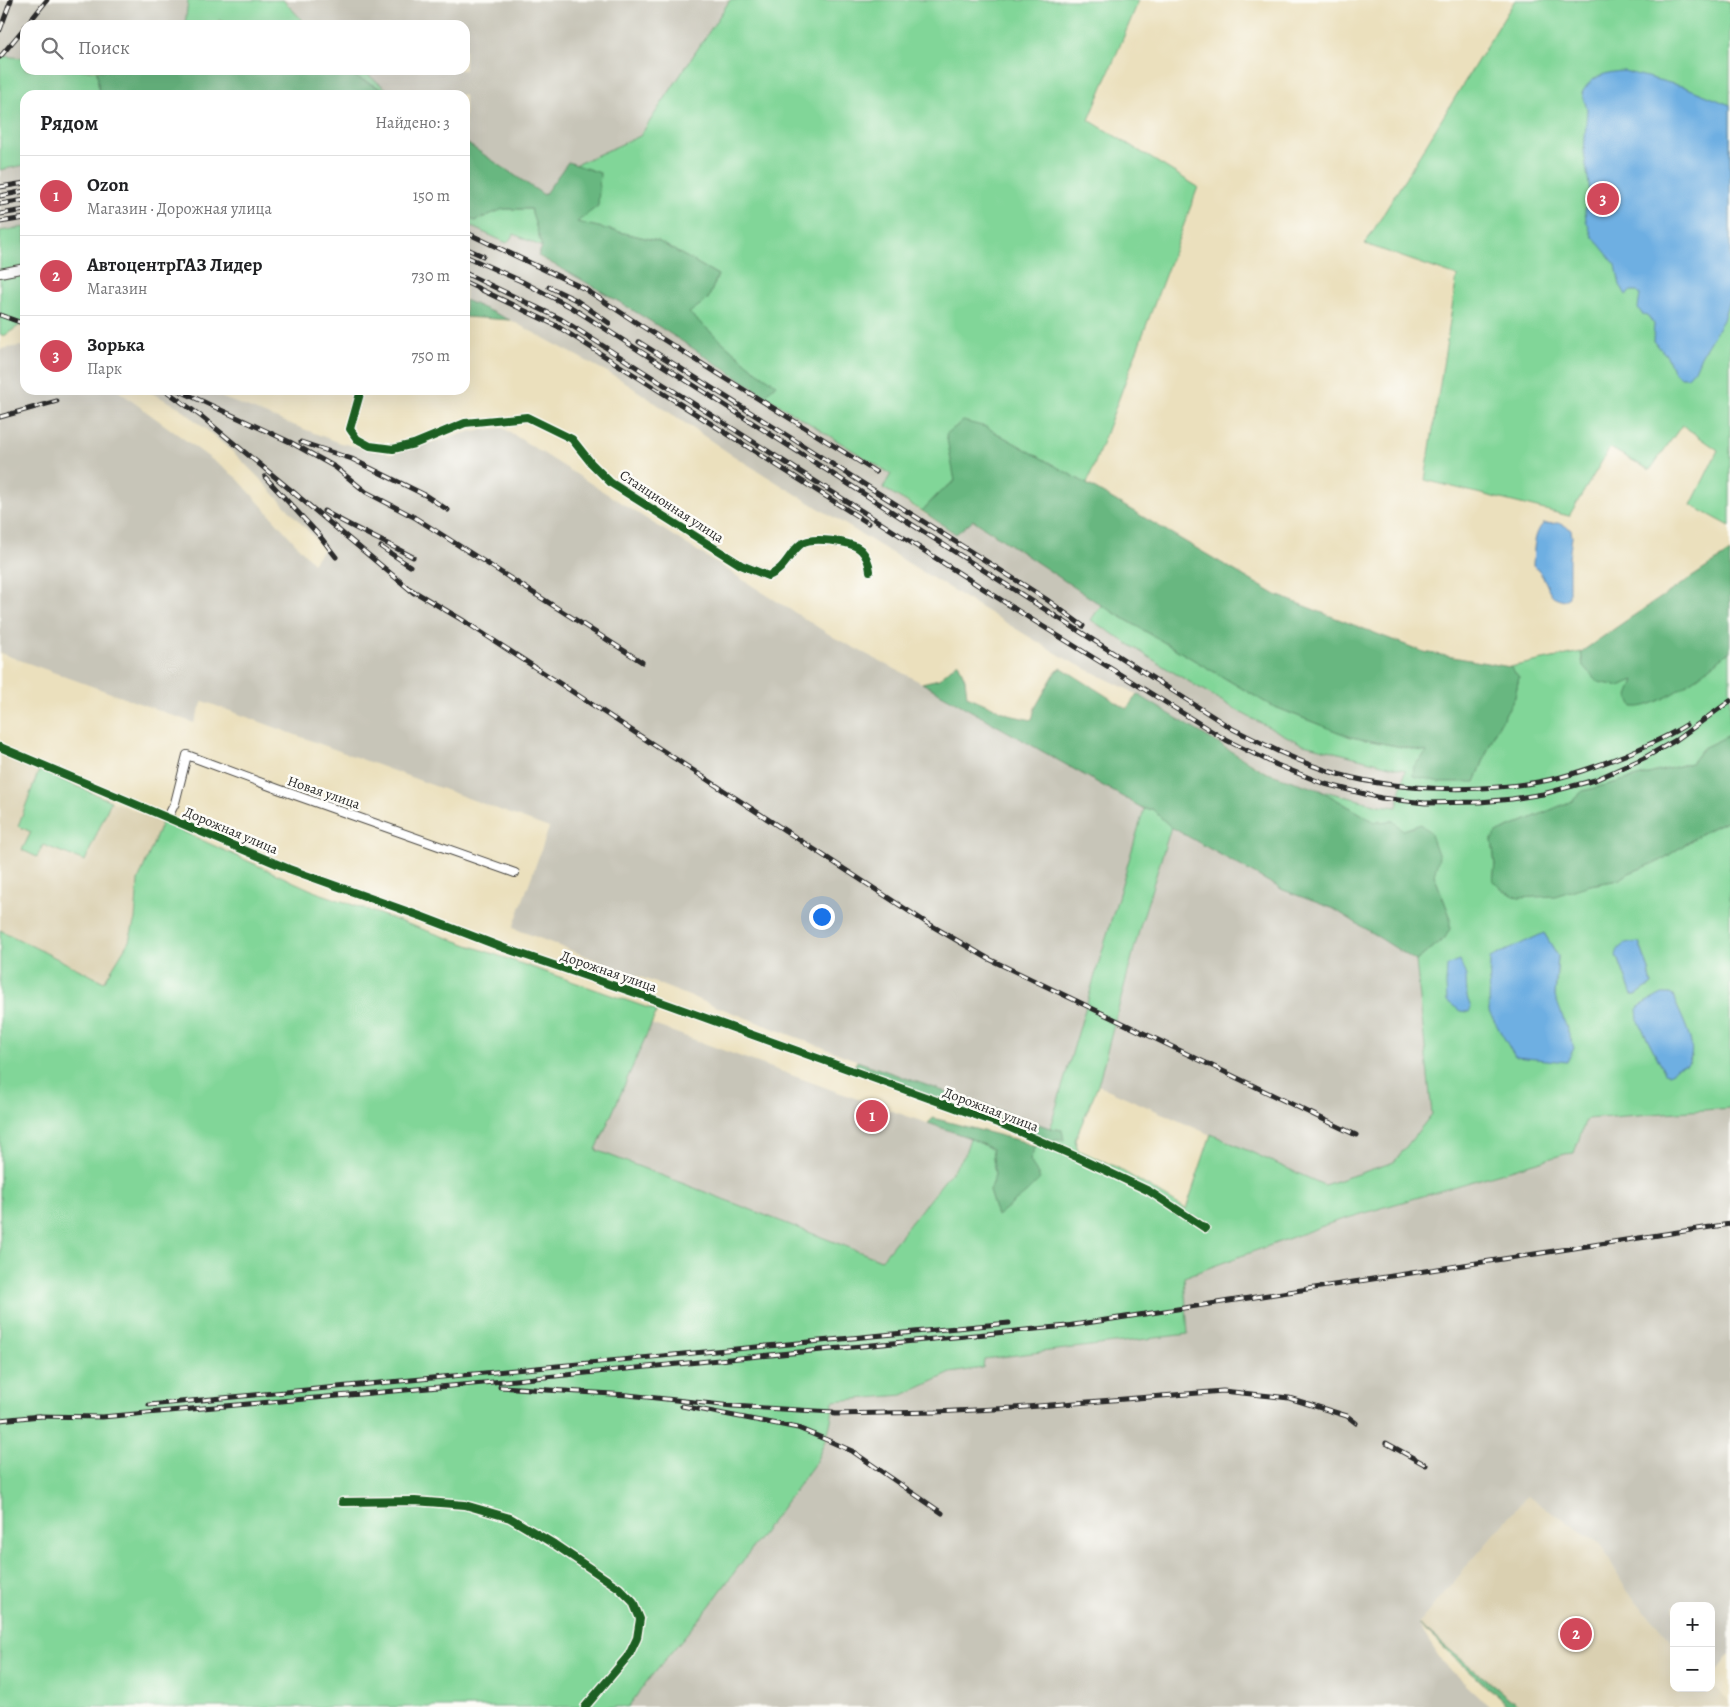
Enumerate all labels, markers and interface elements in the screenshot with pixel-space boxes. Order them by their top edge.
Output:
search box [20,20,470,75]
icon: search [38,34,66,62]
text: Поиск [78,35,130,61]
text: Рядом [40,109,98,137]
text: Найдено: 3 [375,112,450,134]
text: Ozon [87,172,129,198]
pin: 3 [1587,180,1619,218]
text: 1 [53,185,59,207]
text: 150 m [413,185,450,207]
text: Магазин · Дорожная улица [87,198,272,220]
text: АвтоцентрГАЗ Лидер [87,252,263,278]
text: 2 [52,265,60,287]
text: 730 m [412,265,450,287]
text: Магазин [87,278,147,300]
text: Зорька [87,332,145,358]
text: 3 [53,345,59,367]
text: 750 m [411,345,450,367]
text: Парк [87,358,122,380]
street label: Станционная улица [616,466,728,548]
street label: Новая улица [285,771,363,814]
street label: Дорожная улица [181,802,281,859]
your location [809,904,835,930]
street label: Дорожная улица [558,946,660,997]
street label: Дорожная улица [940,1083,1042,1137]
pin: 1 [856,1097,888,1135]
map controls [1670,1602,1715,1692]
button: + [1670,1602,1715,1647]
pin: 2 [1560,1615,1592,1653]
button: − [1670,1647,1715,1692]

